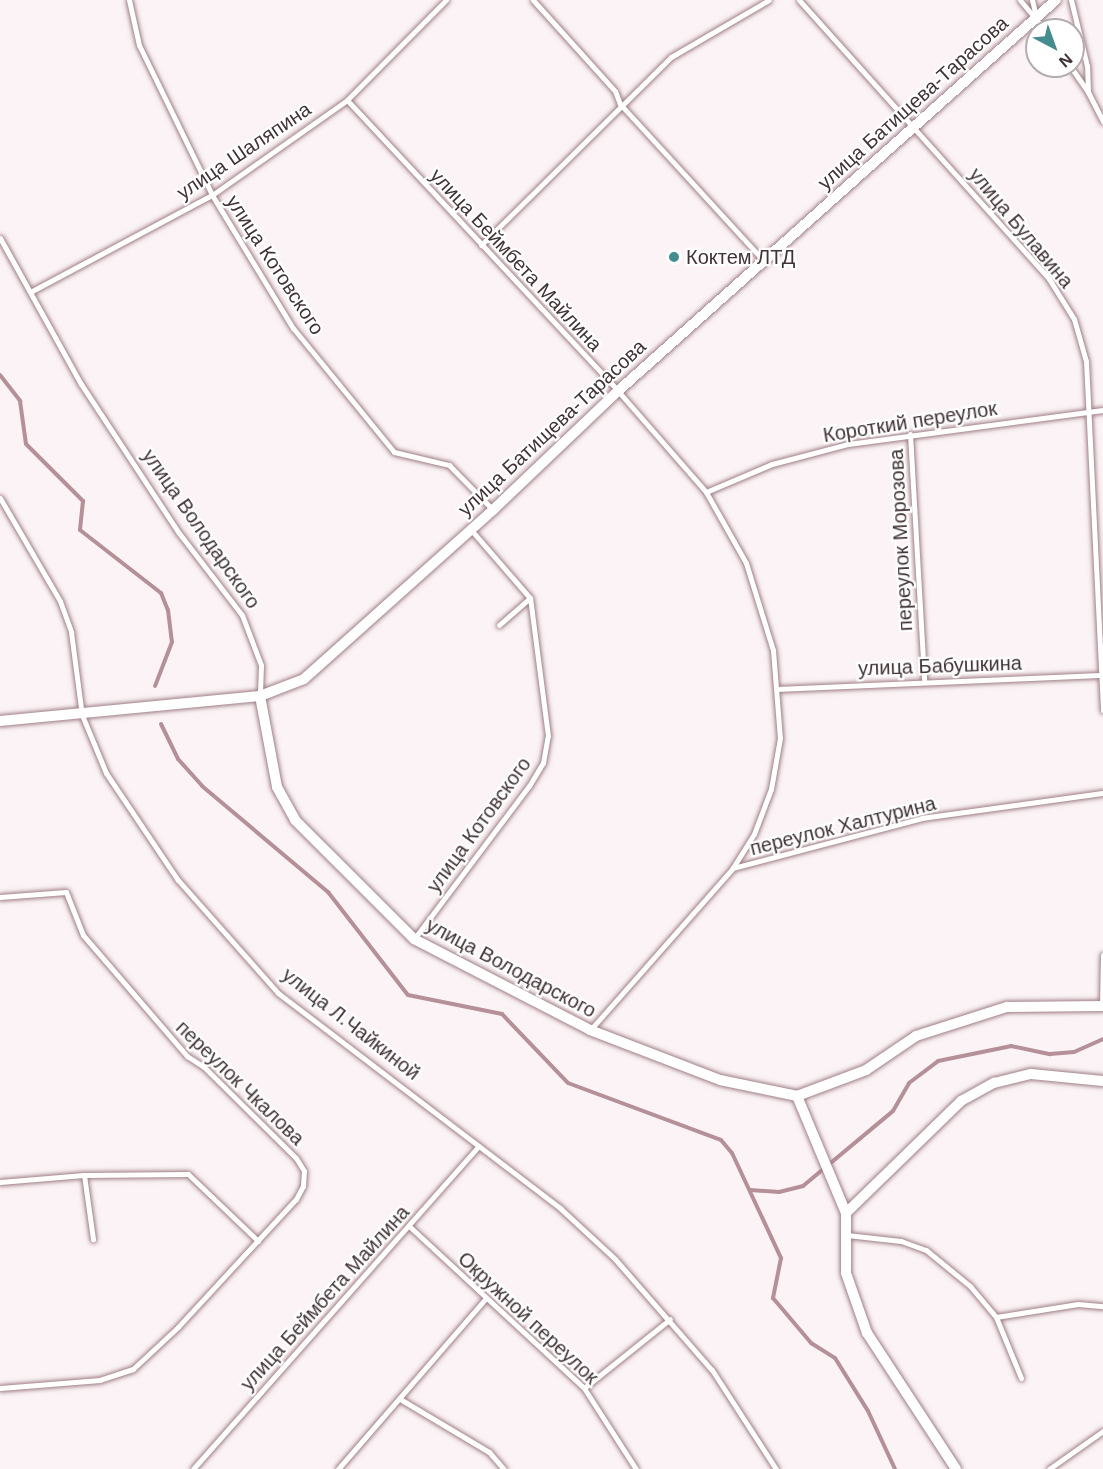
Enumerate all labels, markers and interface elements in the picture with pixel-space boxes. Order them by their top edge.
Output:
street label: улица Батищева-Тарасова [813,11,1013,195]
north arrow [1025,18,1085,78]
text: N [1056,50,1076,71]
street label: улица Шаляпина [172,97,316,205]
street label: улица Булавина [964,163,1078,293]
street label: улица Беймбета Майлина [425,164,607,356]
street label: улица Котовского [221,191,329,339]
place label: Коктем ЛТД [686,245,795,269]
marker: Коктем ЛТД [667,250,681,264]
street label: улица Батищева-Тарасова [453,335,651,521]
street label: Короткий переулок [821,396,999,448]
street label: улица Володарского [137,445,265,613]
street label: переулок Морозова [884,448,918,632]
street label: улица Бабушкина [858,651,1022,681]
street label: улица Котовского [422,753,536,897]
street label: переулок Халтурина [748,791,938,861]
street label: улица Володарского [422,913,600,1023]
street label: улица Л.Чайкиной [277,963,425,1085]
street label: переулок Чкалова [171,1016,309,1150]
street label: улица Беймбета Майлина [235,1200,415,1396]
street label: Окружной переулок [453,1247,603,1389]

